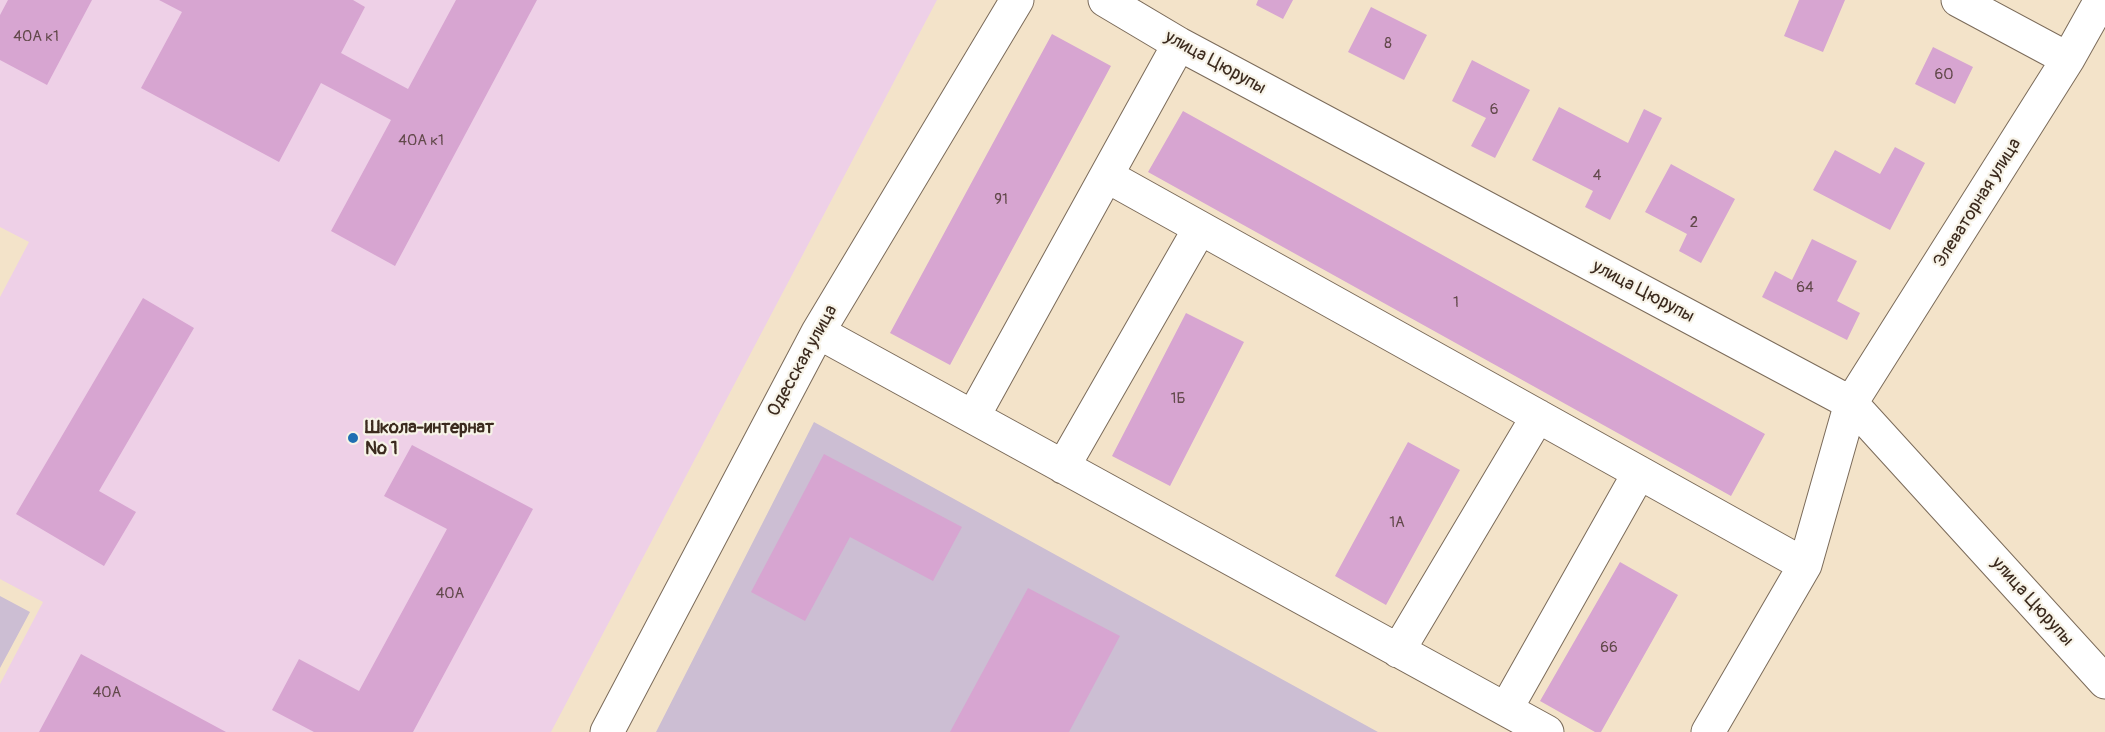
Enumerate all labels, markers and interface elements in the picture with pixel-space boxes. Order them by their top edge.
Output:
street label: улица Цюрупы [1161,26,1269,100]
house number: 40А к1 [13,28,59,46]
house number: 8 [1384,35,1392,53]
house number: 60 [1935,66,1953,84]
house number: 6 [1490,101,1498,119]
house number: 40А к1 [398,132,444,150]
street label: Элеваторная улица [1930,134,2026,272]
house number: 4 [1593,167,1601,185]
house number: 91 [994,191,1008,209]
house number: 2 [1690,214,1698,232]
street label: улица Цюрупы [1588,256,1698,328]
house number: 64 [1796,279,1814,297]
house number: 1 [1453,294,1459,312]
street label: Одесская улица [763,301,843,421]
house number: 1Б [1171,390,1185,408]
place label: Школа-интернат № 1 [365,417,494,460]
marker: Школа-интернат № 1 [346,431,360,445]
house number: 1А [1389,514,1405,532]
street label: улица Цюрупы [1986,553,2078,651]
house number: 40А [436,585,464,603]
house number: 66 [1600,639,1618,657]
house number: 40А [93,684,121,702]

